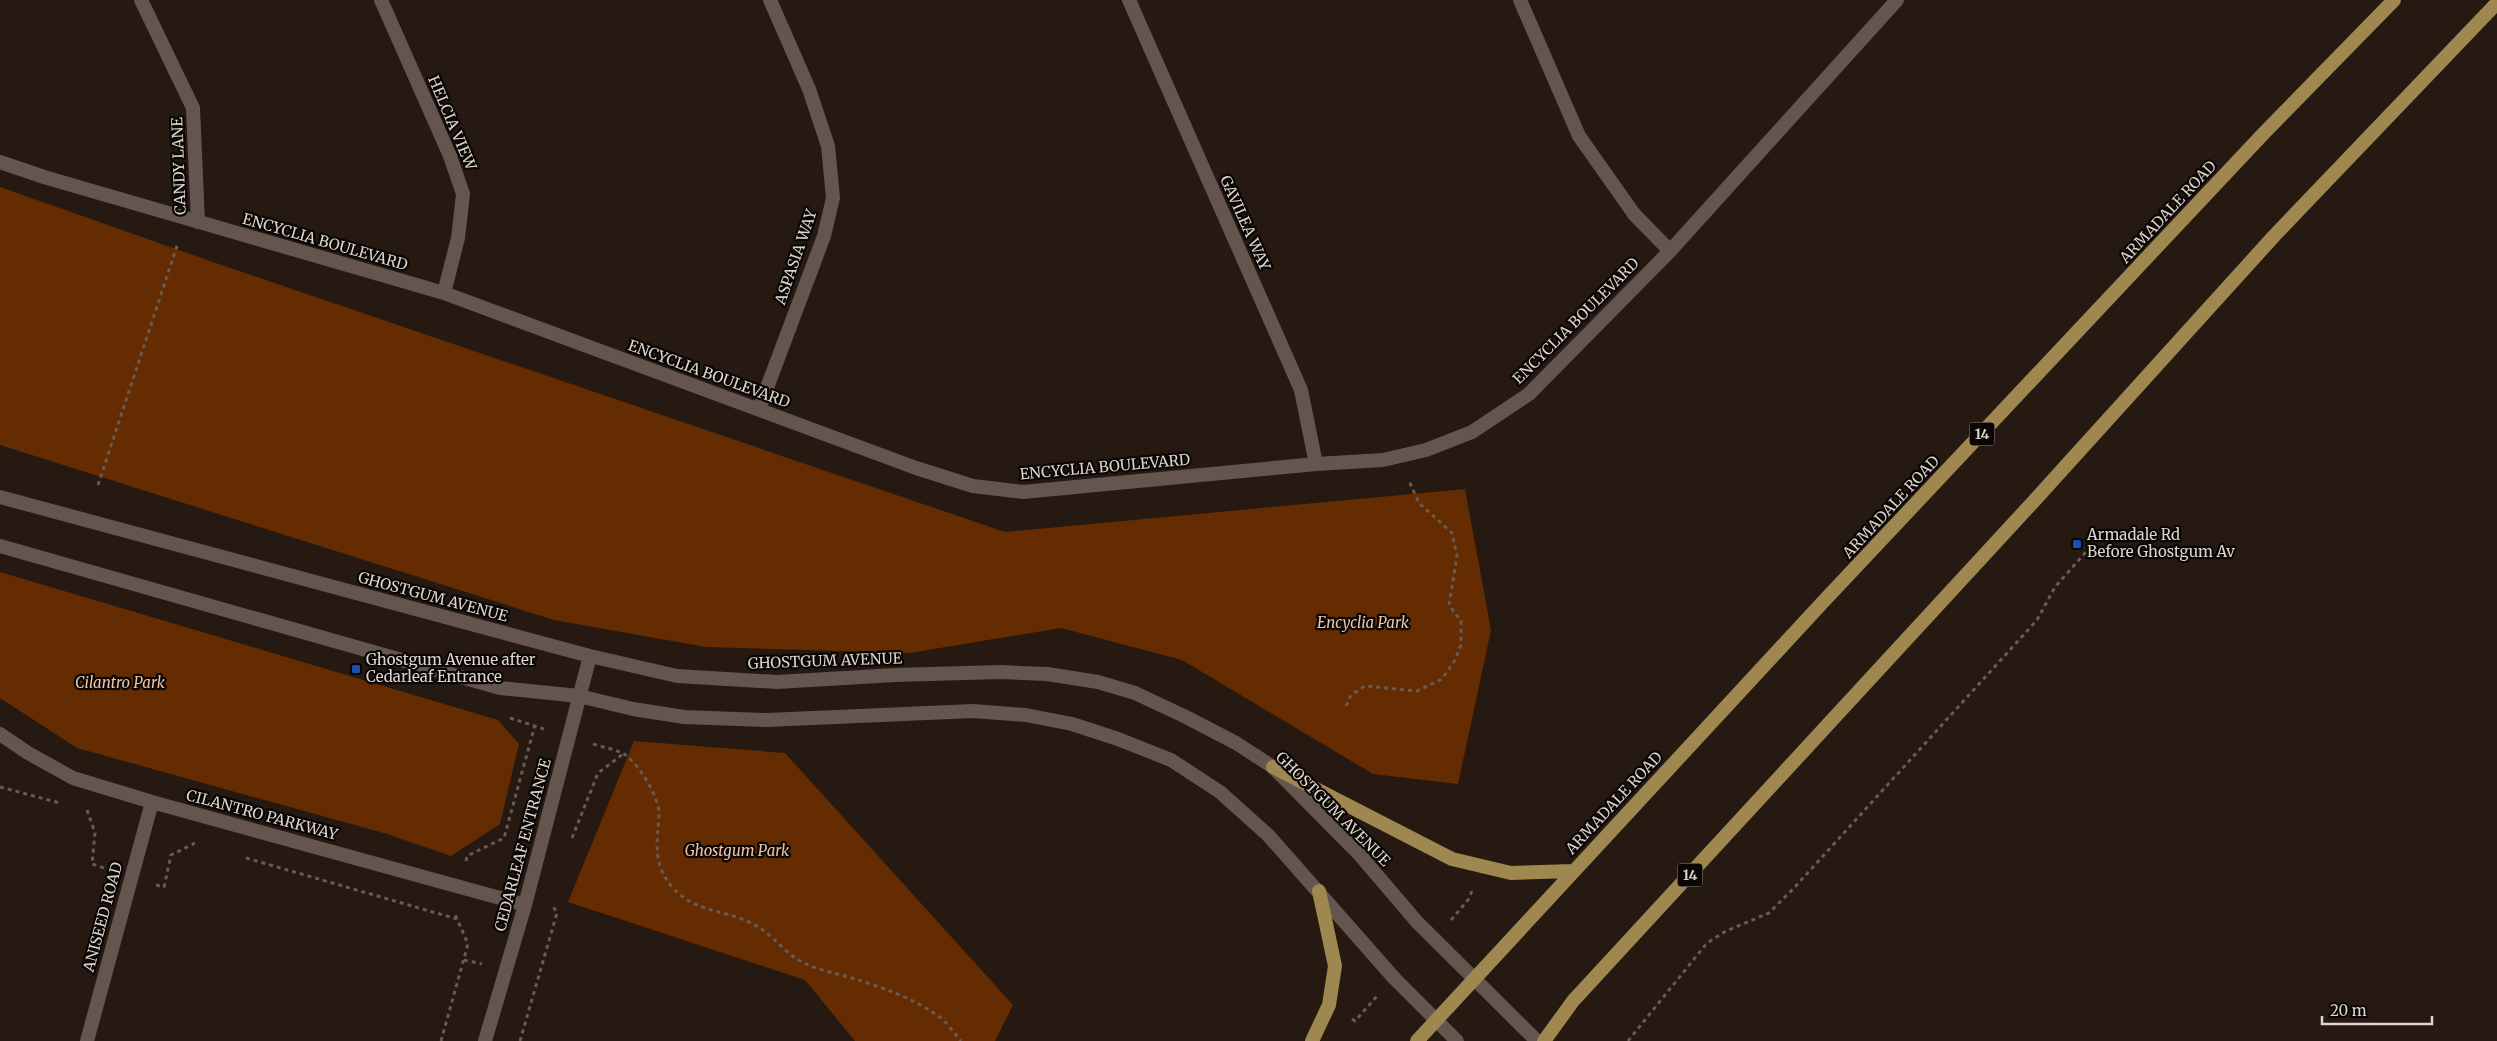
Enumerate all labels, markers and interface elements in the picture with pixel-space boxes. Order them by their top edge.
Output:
street label: HELCIA VIEW [424,73,481,174]
street label: CANDY LANE [167,116,190,215]
street label: ARMADALE ROAD [2115,156,2220,268]
street label: GAVILEA WAY [1216,172,1275,274]
street label: ASPASIA WAY [770,206,821,308]
street label: ENCYCLIA BOULEVARD [240,209,410,274]
street label: ENCYCLIA BOULEVARD [1508,253,1643,388]
street label: ENCYCLIA BOULEVARD [626,335,793,412]
road number: 14 [1970,422,1994,446]
street label: ENCYCLIA BOULEVARD [1019,450,1191,483]
street label: ARMADALE ROAD [1838,451,1943,563]
place label: Armadale Rd Before Ghostgum Av [2086,525,2235,561]
marker: Armadale Rd Before Ghostgum Av [2071,538,2083,550]
street label: GHOSTGUM AVENUE [356,567,511,626]
park label: Encyclia Park [1317,613,1410,632]
street label: GHOSTGUM AVENUE [747,648,903,673]
place label: Ghostgum Avenue after Cedarleaf Entrance [366,650,536,686]
marker: Ghostgum Avenue after Cedarleaf Entrance [350,663,362,675]
park label: Cilantro Park [75,673,166,692]
street label: GHOSTGUM AVENUE [1272,747,1395,870]
street label: ARMADALE ROAD [1561,747,1666,859]
street label: CEDARLEAF ENTRANCE [490,756,555,933]
street label: CILANTRO PARKWAY [184,785,340,844]
park label: Ghostgum Park [685,841,790,860]
street label: ANISEED ROAD [78,860,126,975]
road number: 14 [1678,864,1702,886]
scale bar [2322,994,2432,1026]
text: 20 m [2330,1001,2367,1020]

